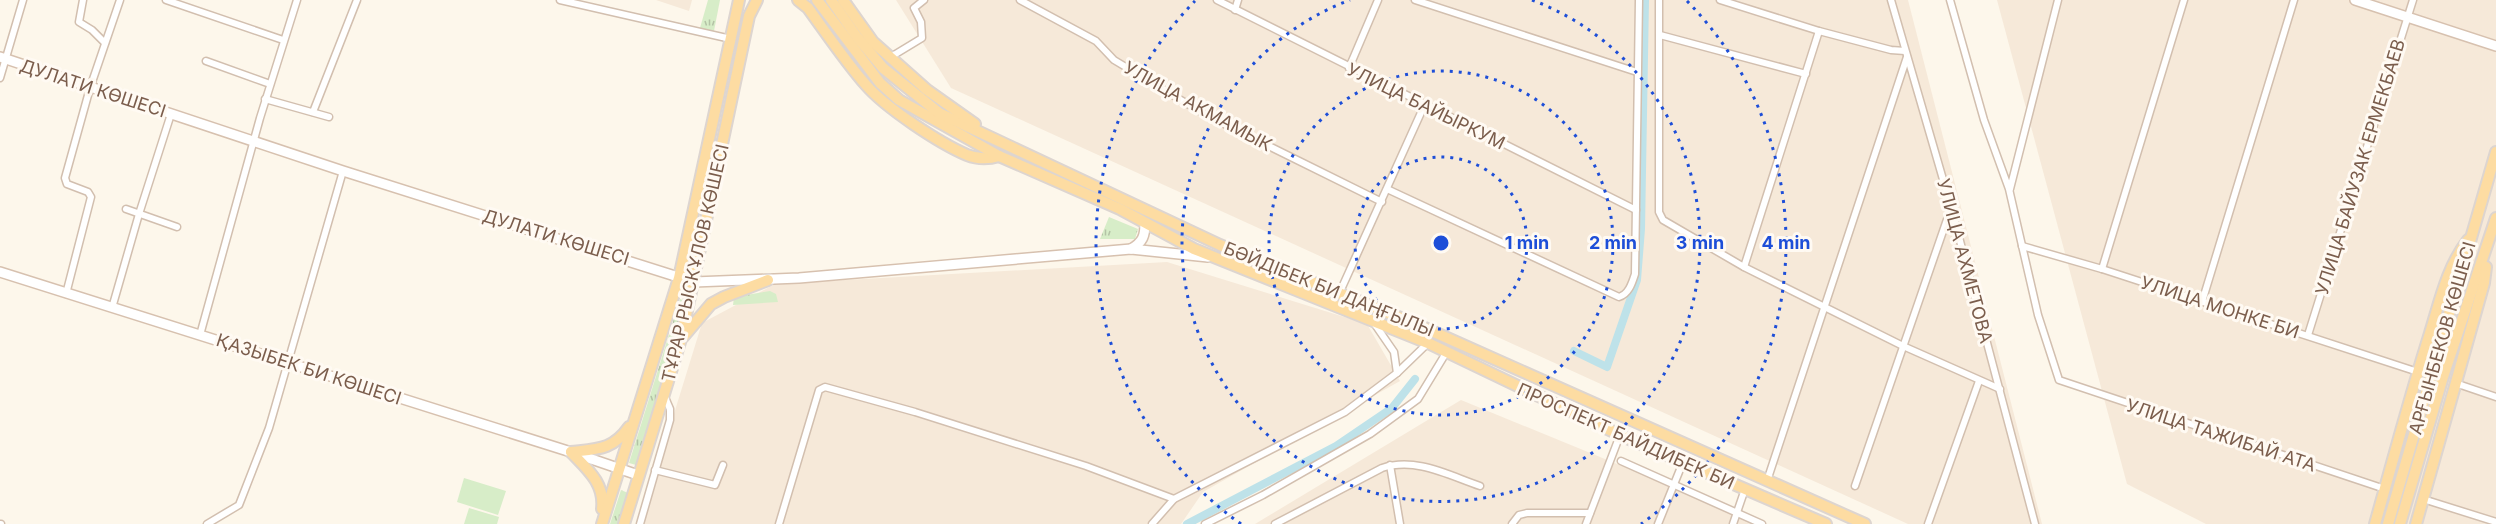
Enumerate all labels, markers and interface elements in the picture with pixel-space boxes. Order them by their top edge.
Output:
street label: УЛИЦА БАЙУЗАК ЕРМЕКБАЕВ [2310,36,2409,298]
street label: ДУЛАТИ КӨШЕСІ [17,55,169,121]
street label: УЛИЦА АКМАМЫК [1120,57,1276,155]
street label: УЛИЦА БАЙЫРКУМ [1343,58,1509,153]
street label: ТҰРАР РЫСКҰЛОВ КӨШЕСІ [657,142,733,384]
street label: УЛИЦА АХМЕТОВА [1933,176,1997,346]
street label: ДУЛАТИ КӨШЕСІ [480,205,632,269]
text: 1 min [1505,232,1549,253]
text: 2 min [1589,232,1637,253]
text: 3 min [1676,232,1724,253]
text: 4 min [1762,232,1810,253]
centre of rings [1431,233,1451,253]
street label: БӘЙДІБЕК БИ ДАҢҒЫЛЫ [1221,236,1437,341]
street label: АРҒЫНБЕКОВ КӨШЕСІ [2404,239,2480,437]
street label: УЛИЦА МОНКЕ БИ [2138,271,2302,343]
street label: ҚАЗЫБЕК БИ КӨШЕСІ [214,329,404,409]
street label: ПРОСПЕКТ БАЙДИБЕК БИ [1514,378,1738,493]
street label: УЛИЦА ТАЖИБАЙ АТА [2123,393,2319,476]

